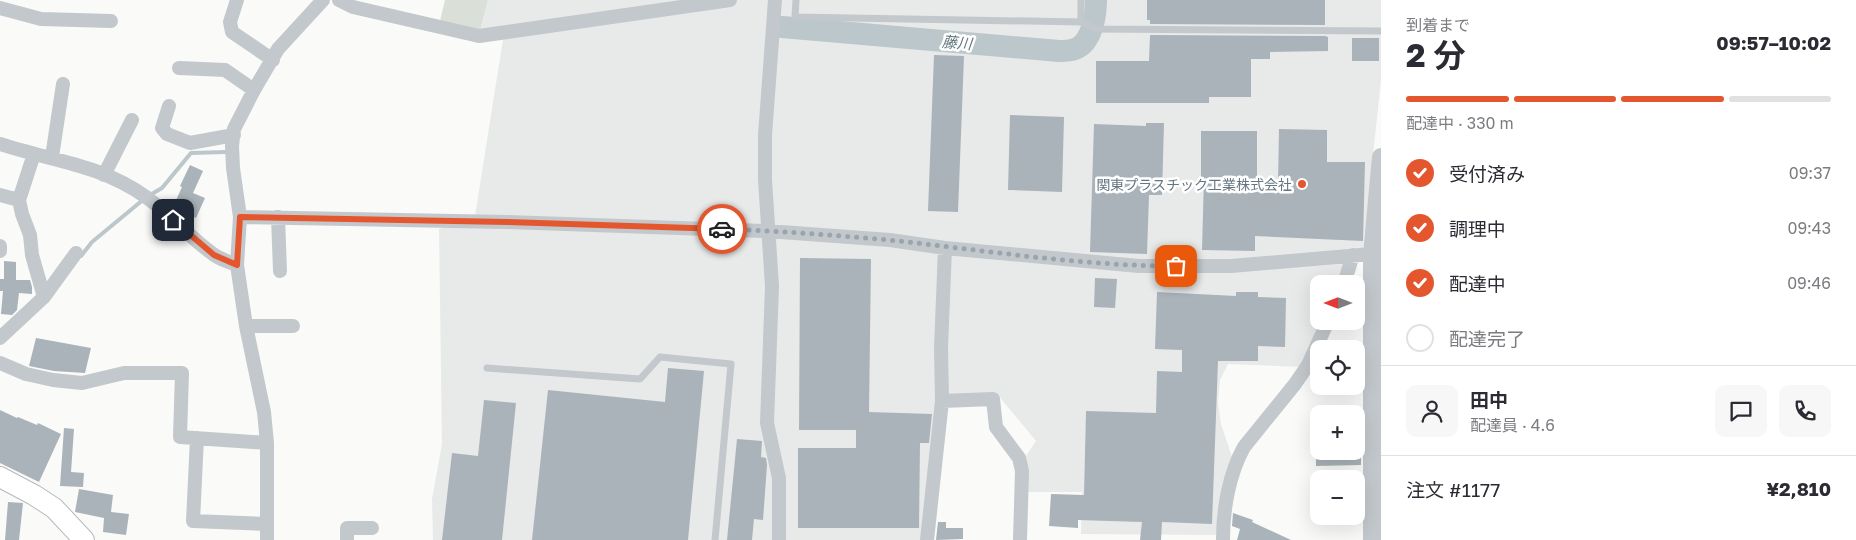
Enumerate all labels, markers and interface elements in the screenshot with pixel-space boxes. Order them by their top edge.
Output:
text: 到着まで [1406,15,1470,35]
text: 09:57–10:02 [1716,31,1831,54]
water label: 藤川 [941,32,975,52]
text: 2 分 [1406,36,1466,74]
text: 配達中 · 330 m [1406,113,1514,133]
icon: check [1406,159,1434,187]
text: 受付済み [1449,162,1525,185]
text: 09:37 [1789,163,1831,183]
place label: 関東プラスチック工業株式会社 [1096,176,1292,193]
marker: 関東プラスチック工業株式会社 [1296,178,1308,190]
pin [152,199,194,241]
courier [697,204,747,254]
icon: home [159,206,187,234]
icon: check [1406,214,1434,242]
icon: car [708,215,736,243]
text: 調理中 [1449,217,1506,240]
text: 09:43 [1787,218,1831,238]
pin [1155,245,1197,287]
icon: bag [1162,252,1190,280]
icon: check [1406,269,1434,297]
text: 配達中 [1449,272,1506,295]
text: 09:46 [1787,273,1831,293]
north arrow [1310,275,1365,330]
map controls [1310,275,1365,525]
text: 配達完了 [1449,327,1525,350]
button: locate [1310,340,1365,395]
button: person [1406,385,1458,437]
button: chat [1715,385,1767,437]
button: phone [1779,385,1831,437]
text: 田中 [1470,388,1508,411]
button: + [1310,405,1365,460]
text: 配達員 · 4.6 [1470,415,1555,435]
button: − [1310,470,1365,525]
text: ¥2,810 [1766,477,1831,500]
text: 注文 #1177 [1406,478,1500,501]

